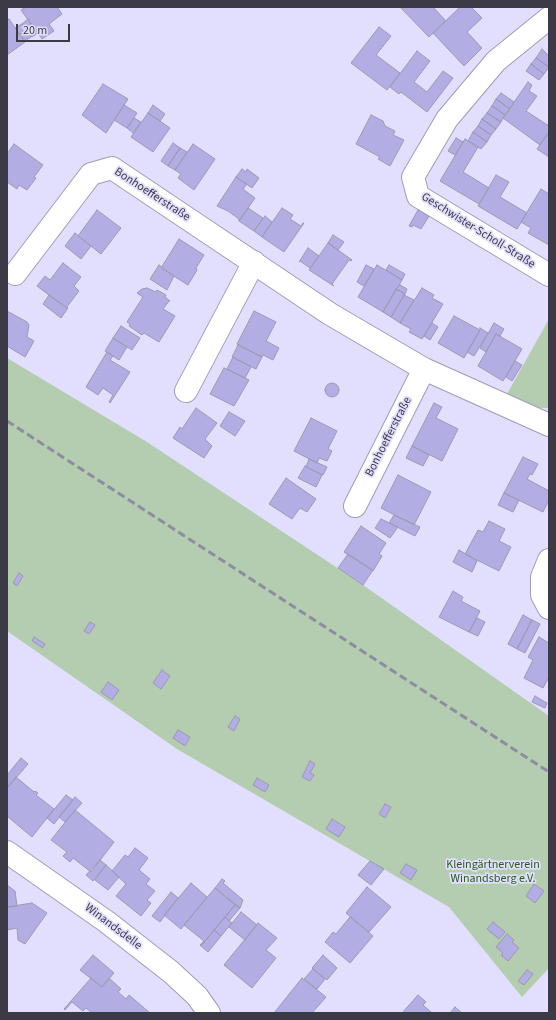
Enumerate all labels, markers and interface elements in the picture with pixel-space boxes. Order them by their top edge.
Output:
scale bar [18,16,72,42]
text: 20 m [23,22,47,39]
street label: Bonhoefferstraße [111,165,193,225]
street label: Geschwister-Scholl-Straße [418,190,538,272]
street label: Bonhoefferstraße [363,395,415,479]
park label: Kleingärtnerverein Winandsberg e.V. [446,858,540,886]
street label: Winandsdelle [82,901,144,953]

